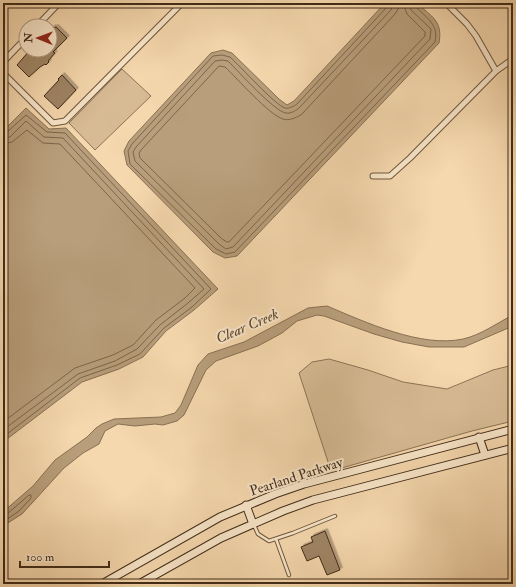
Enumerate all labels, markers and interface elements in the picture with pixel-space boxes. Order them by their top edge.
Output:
north arrow [18,18,58,58]
text: N [22,32,35,44]
water label: Clear Creek [213,305,281,348]
street label: Pearland Parkway [248,453,346,500]
scale bar [20,543,109,569]
text: 100 m [26,550,55,565]

